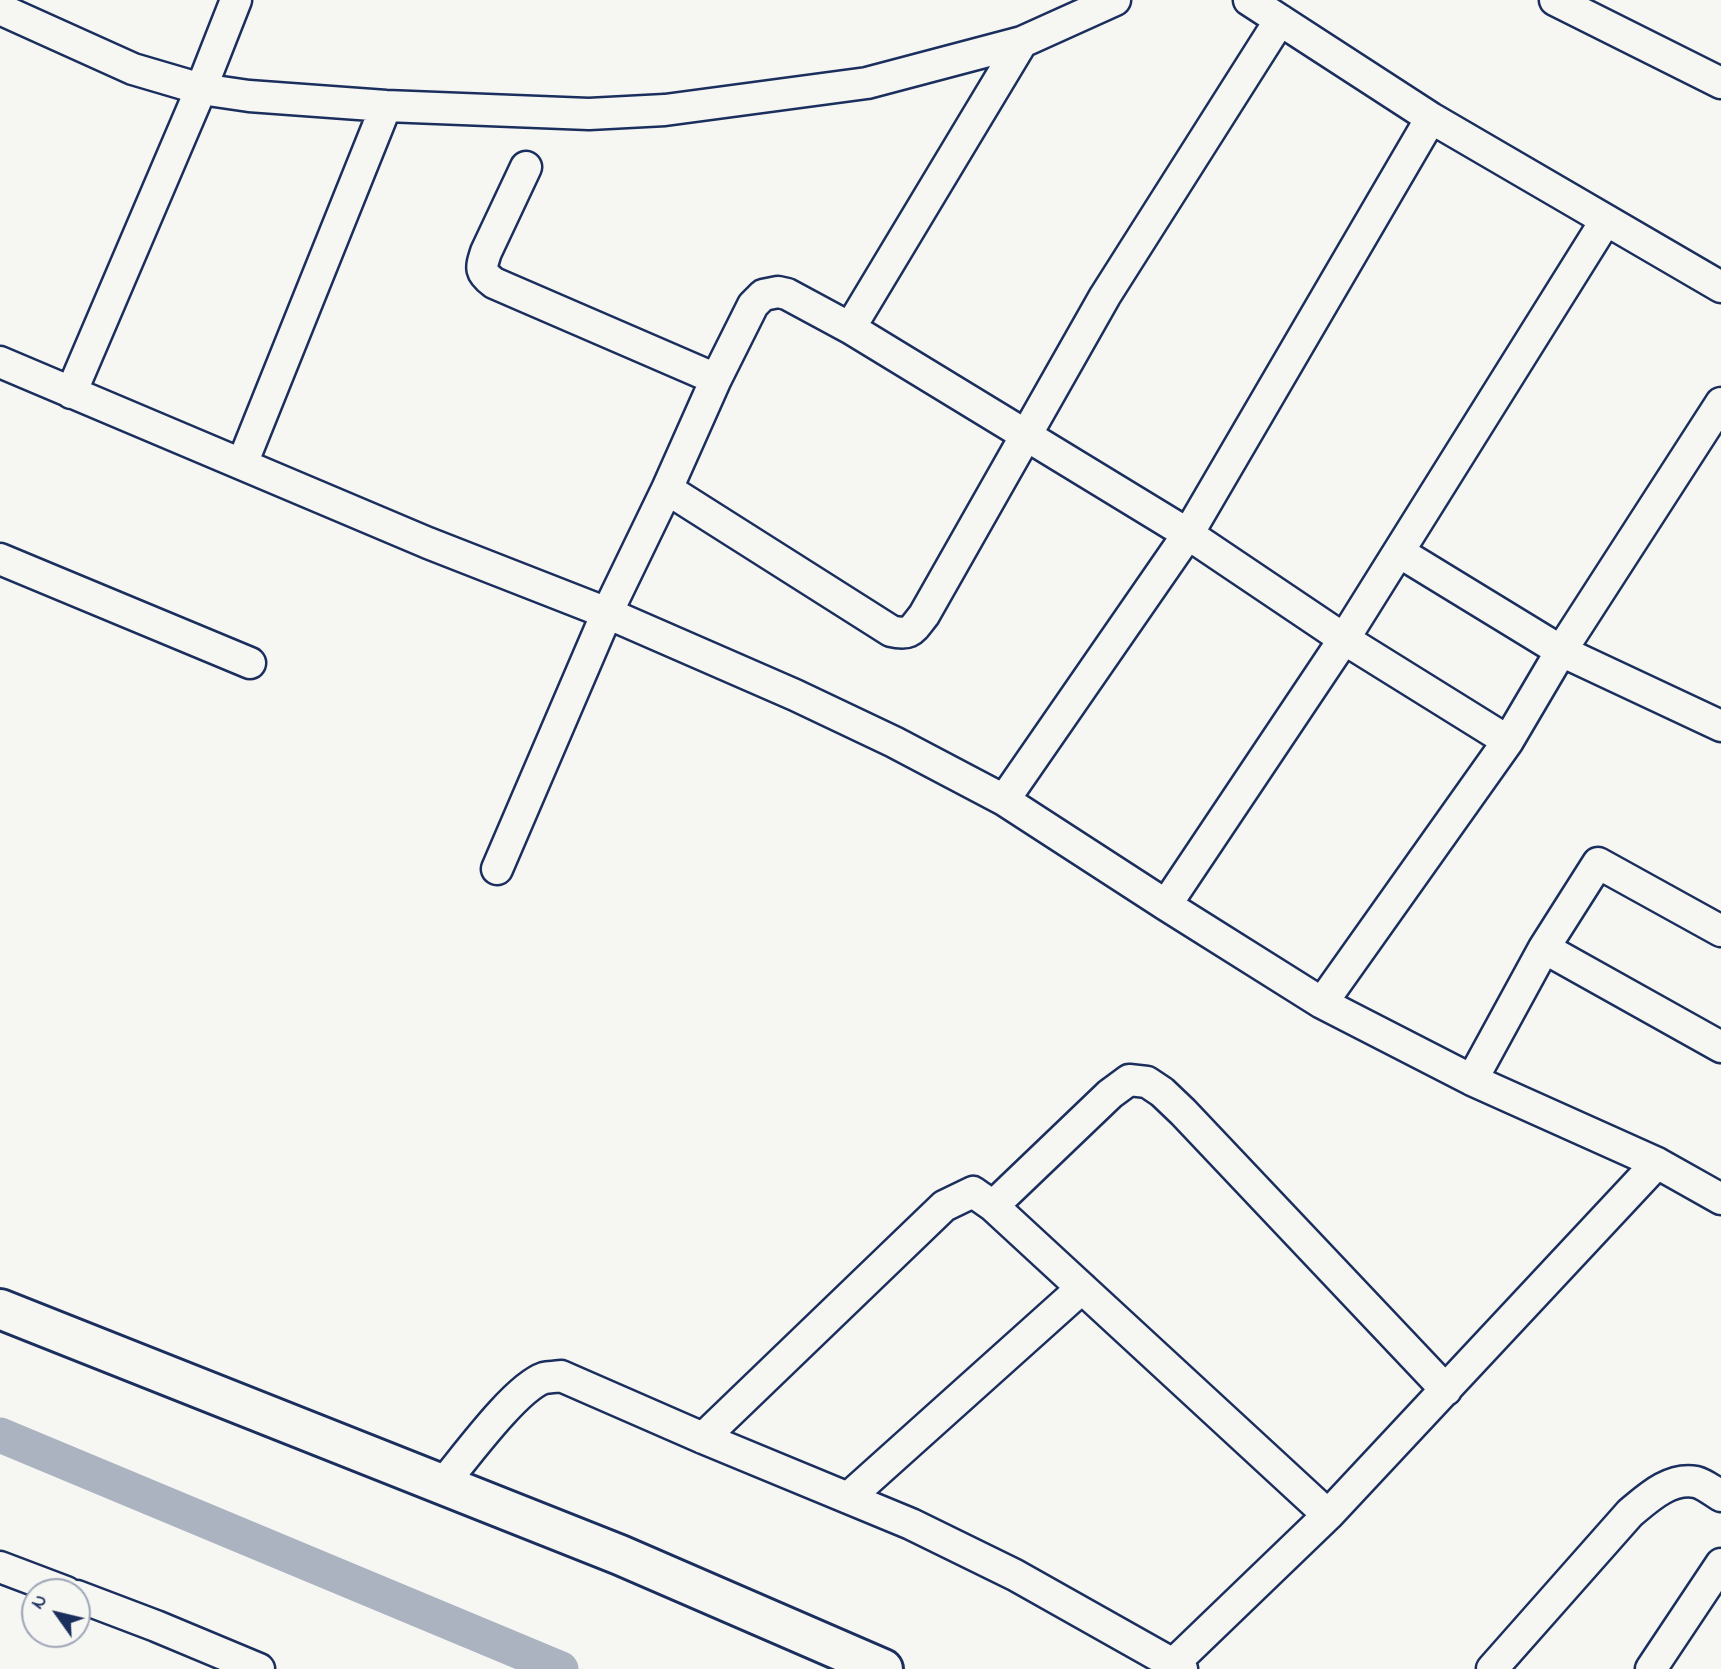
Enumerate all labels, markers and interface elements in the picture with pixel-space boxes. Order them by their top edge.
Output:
north arrow [21,1578,91,1648]
text: N [25,1589,55,1615]

